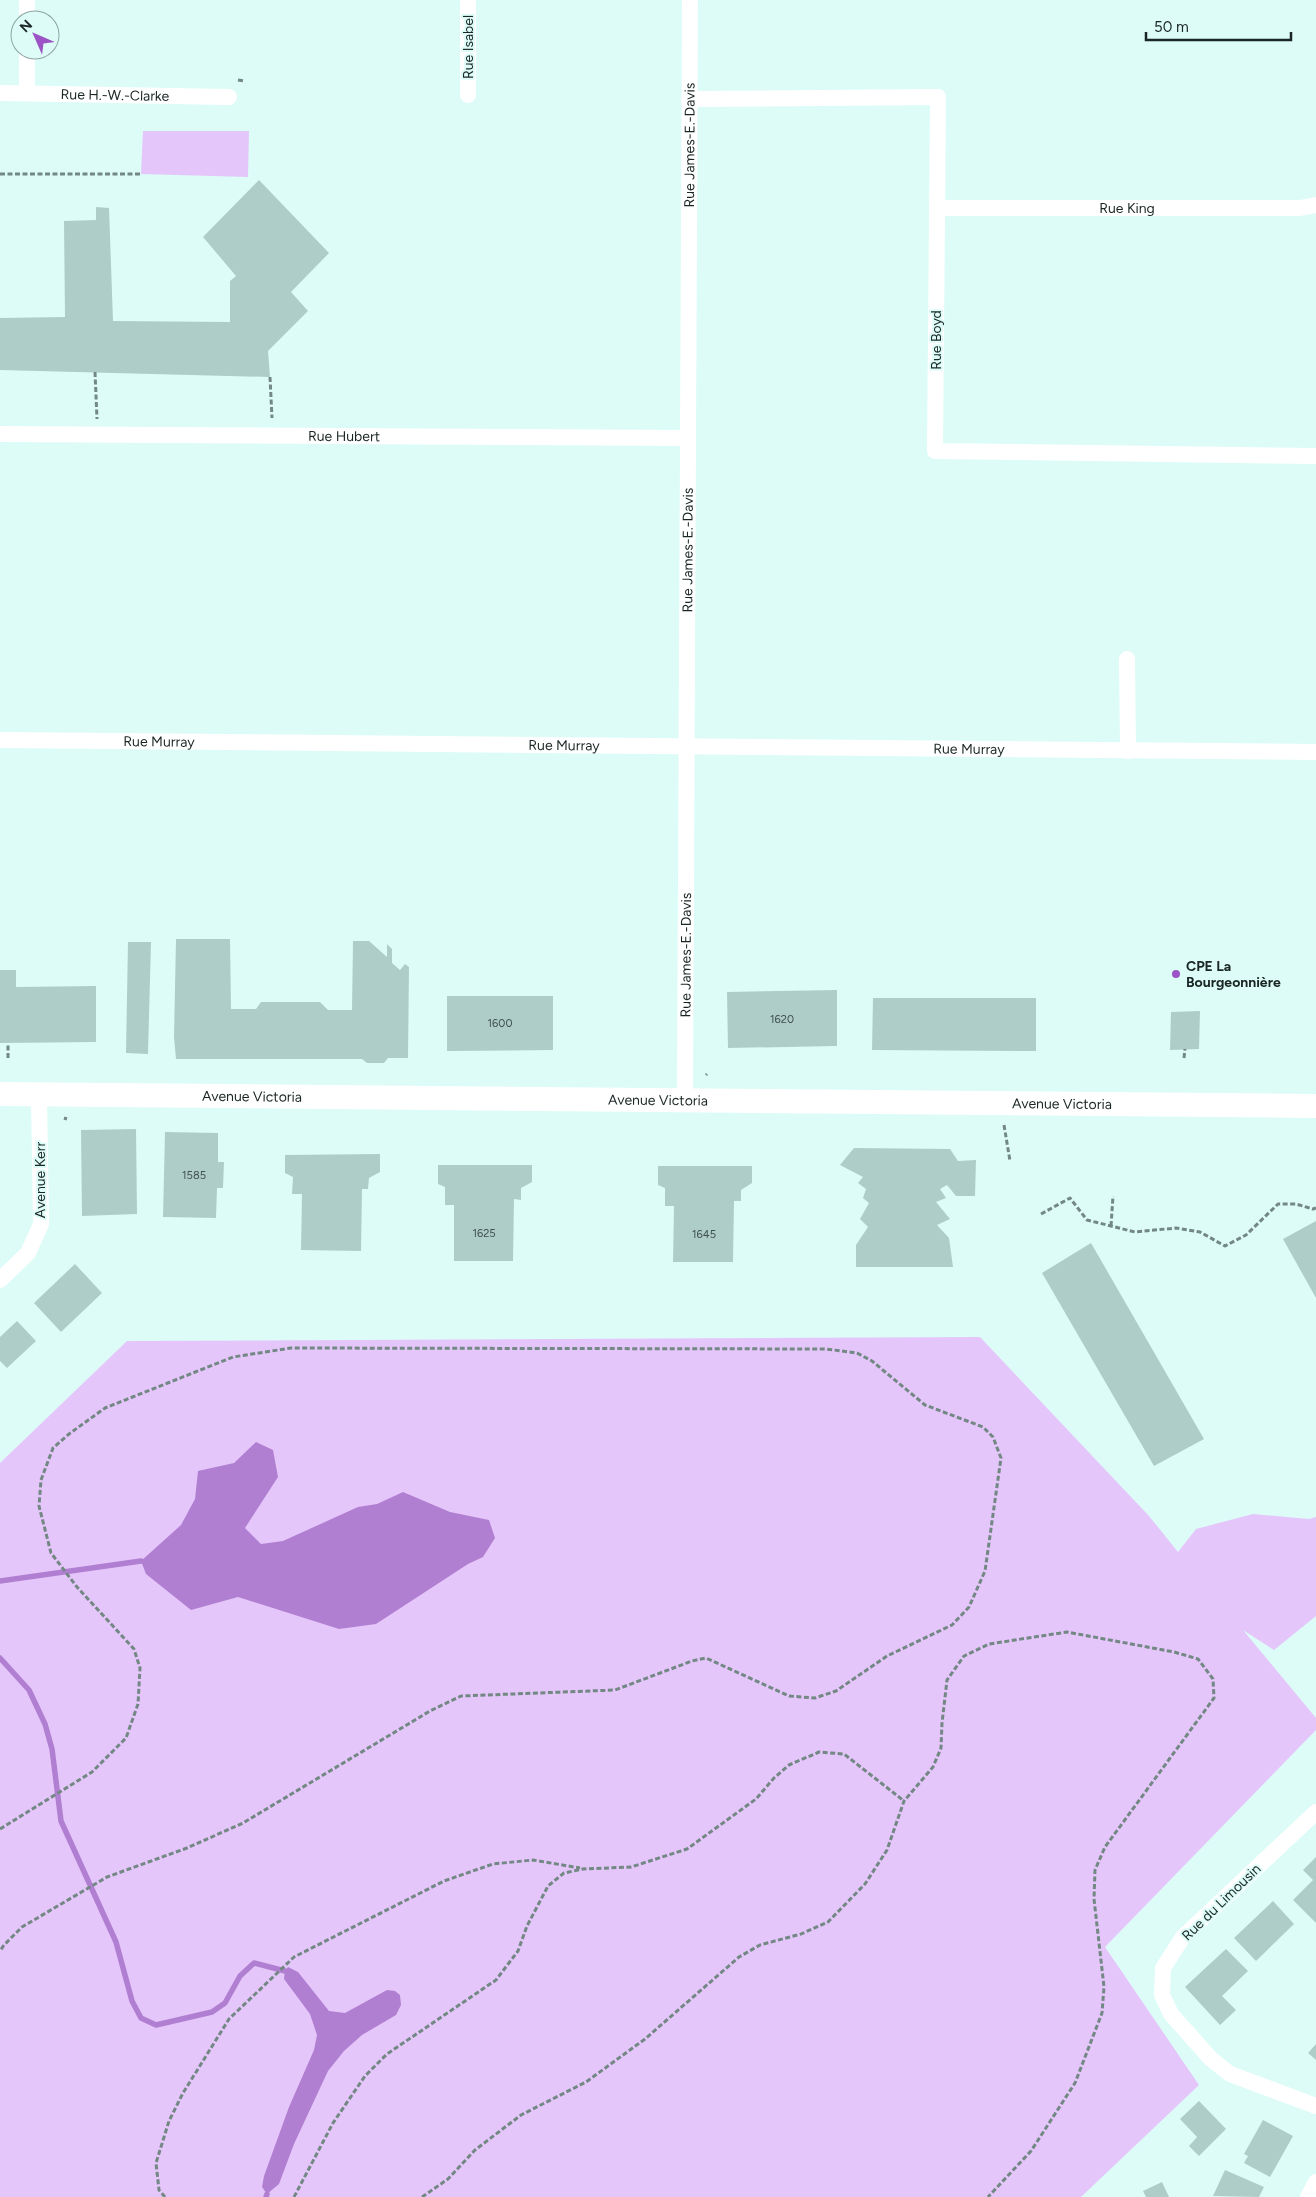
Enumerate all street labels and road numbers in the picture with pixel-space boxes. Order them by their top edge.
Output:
street label: Rue Isabel [460,15,477,79]
street label: Rue James-E.-Davis [681,83,699,207]
street label: Rue H.-W.-Clarke [61,86,170,105]
street label: Rue King [1099,200,1155,217]
street label: Rue Boyd [928,310,945,370]
street label: Rue Hubert [308,428,380,445]
street label: Rue James-E.-Davis [679,488,697,612]
street label: Rue Murray [123,733,195,751]
street label: Rue Murray [528,737,600,754]
street label: Rue Murray [933,741,1005,758]
street label: Rue James-E.-Davis [677,893,695,1017]
street label: Avenue Victoria [202,1088,302,1106]
street label: Avenue Victoria [608,1092,708,1109]
street label: Avenue Victoria [1012,1095,1112,1113]
street label: Avenue Kerr [32,1142,49,1218]
street label: Rue du Limousin [1178,1860,1264,1944]

